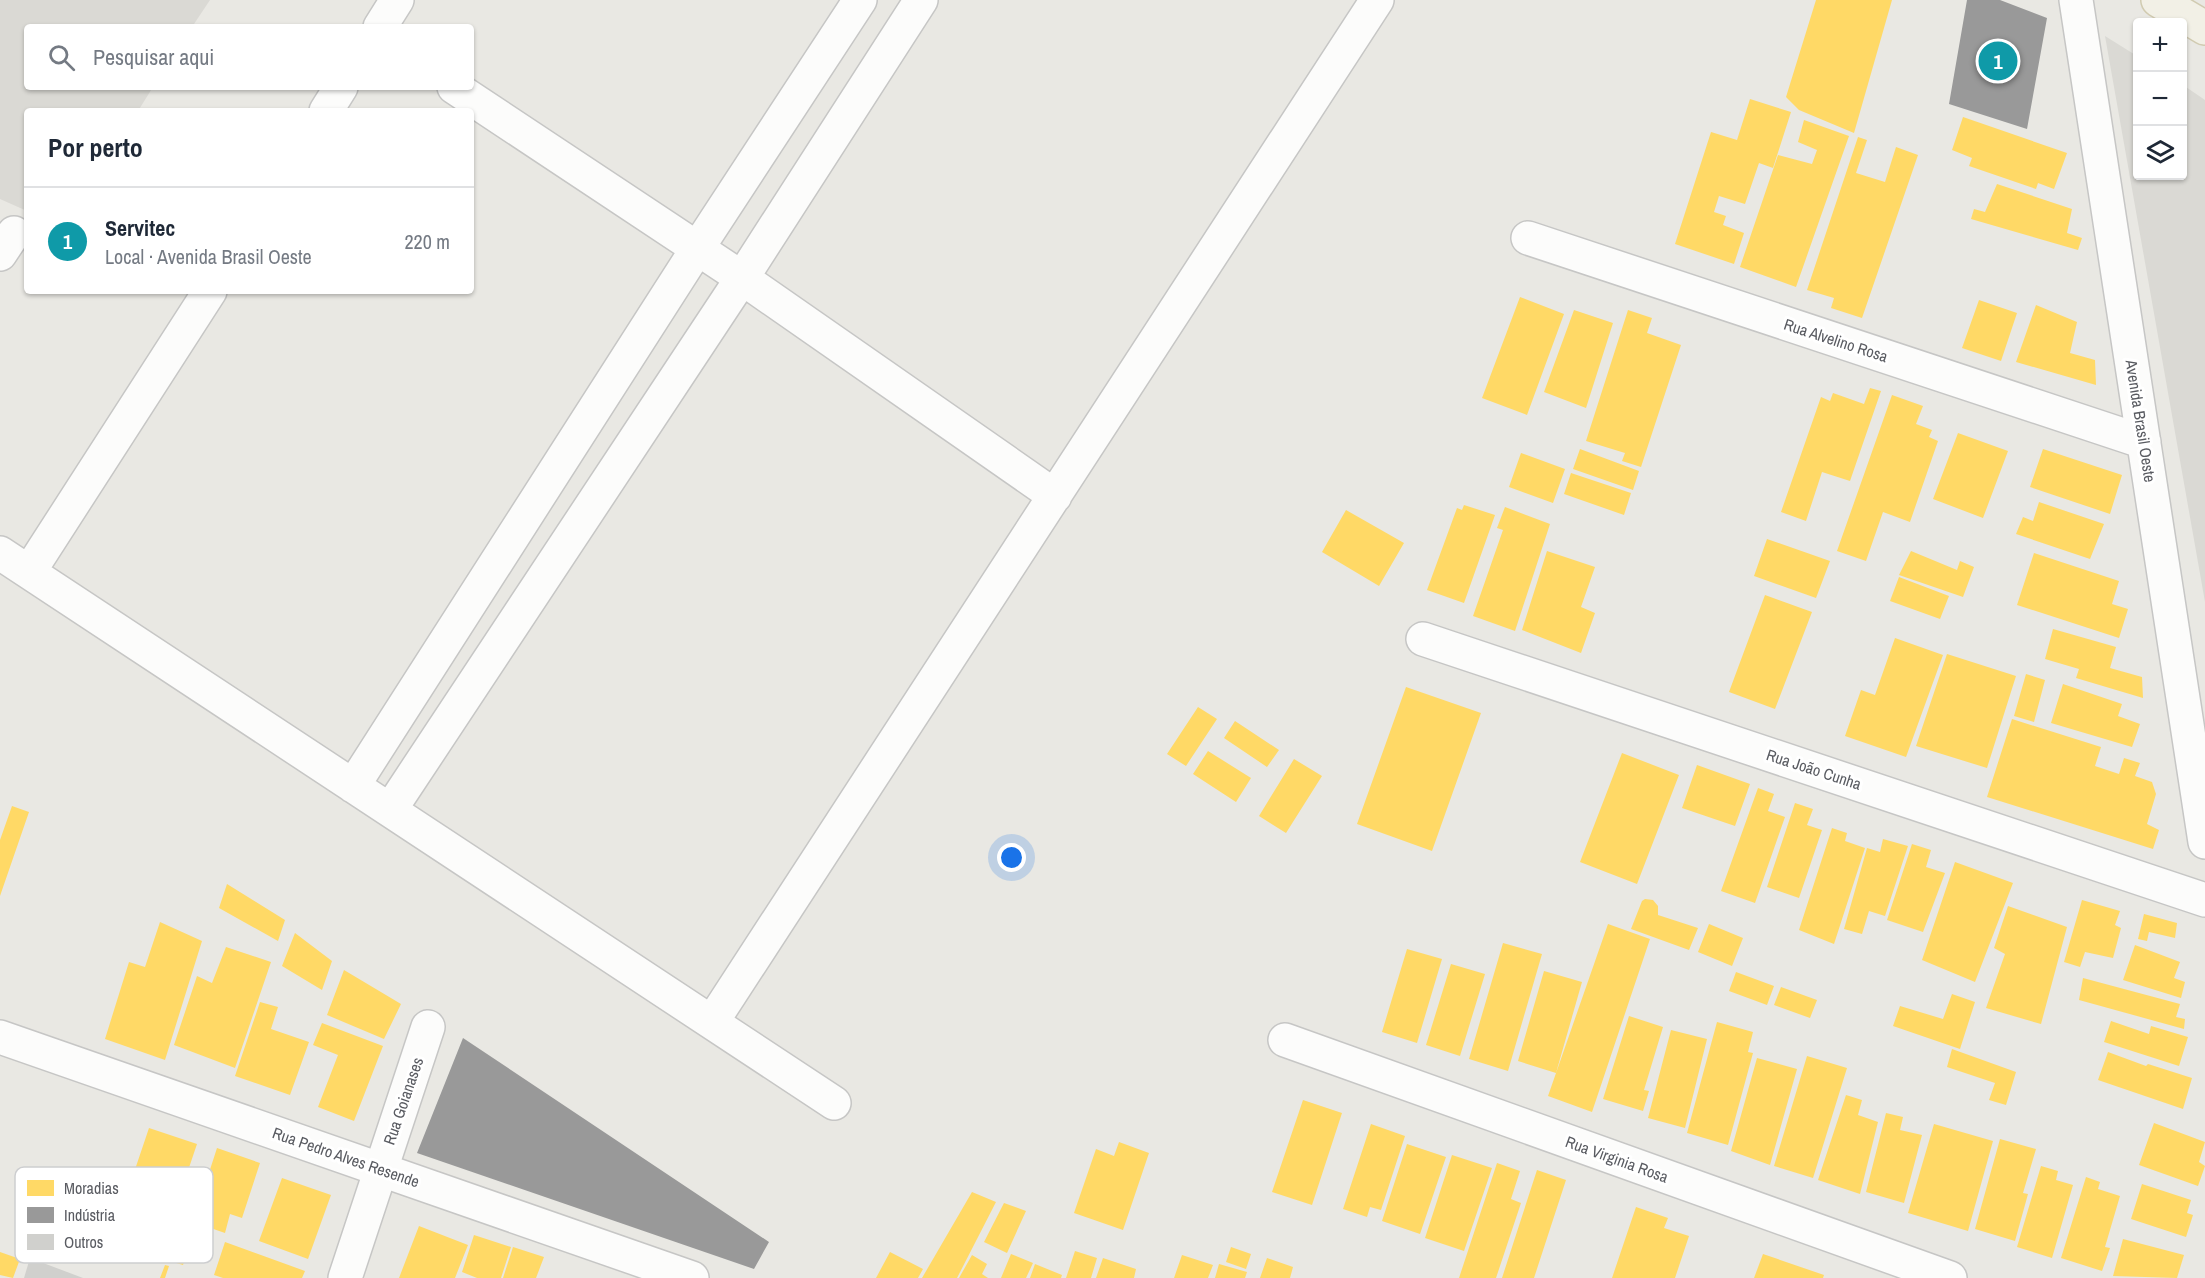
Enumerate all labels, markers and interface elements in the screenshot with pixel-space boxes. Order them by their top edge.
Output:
map controls [2133,18,2187,180]
button: + [2133,18,2187,72]
search box [24,24,474,90]
pin: 1 [1978,38,2018,84]
icon: search [45,41,78,74]
text: Pesquisar aqui [93,42,214,72]
button: − [2133,72,2187,126]
button: layers [2133,126,2187,180]
text: Por perto [48,130,143,165]
text: Servitec [105,213,175,243]
text: 1 [63,228,72,255]
text: 220 m [404,228,450,255]
text: Local · Avenida Brasil Oeste [105,243,312,270]
street label: Rua Alvelino Rosa [1781,313,1891,367]
street label: Avenida Brasil Oeste [2120,357,2162,484]
street label: Rua João Cunha [1764,743,1865,795]
your location [997,843,1026,872]
street label: Rua Goianases [378,1054,428,1148]
street label: Rua Pedro Alves Resende [270,1122,422,1192]
street label: Rua Virginia Rosa [1563,1130,1672,1188]
legend [15,1167,213,1263]
text: Moradias [64,1177,119,1199]
text: Indústria [64,1204,116,1226]
text: Outros [64,1231,103,1253]

